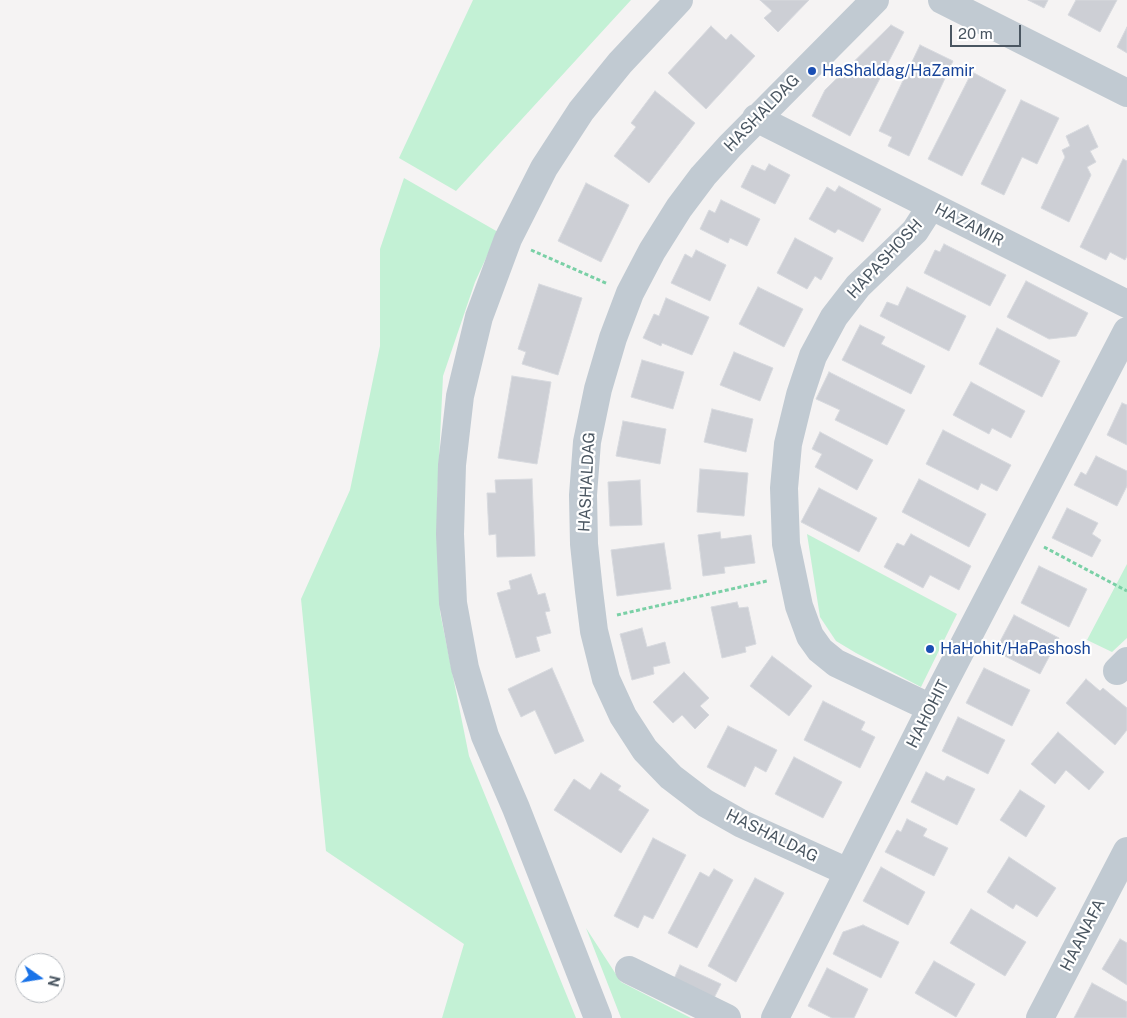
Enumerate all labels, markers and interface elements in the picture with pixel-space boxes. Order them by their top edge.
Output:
scale bar [952,15,1023,47]
text: 20 m [958,25,993,42]
place label: HaShaldag/HaZamir [822,61,975,81]
marker: HaShaldag/HaZamir [806,65,818,77]
street label: HASHALDAG [720,70,804,156]
street label: HAZAMIR [931,199,1007,251]
street label: HAPASHOSH [843,215,927,303]
street label: HASHALDAG [575,432,599,532]
place label: HaHohit/HaPashosh [940,639,1091,659]
marker: HaHohit/HaPashosh [924,643,936,655]
street label: HAHOHIT [903,677,953,751]
street label: HASHALDAG [723,805,821,867]
street label: HAANAFA [1057,896,1109,974]
north arrow [15,953,65,1003]
text: N [45,974,63,988]

